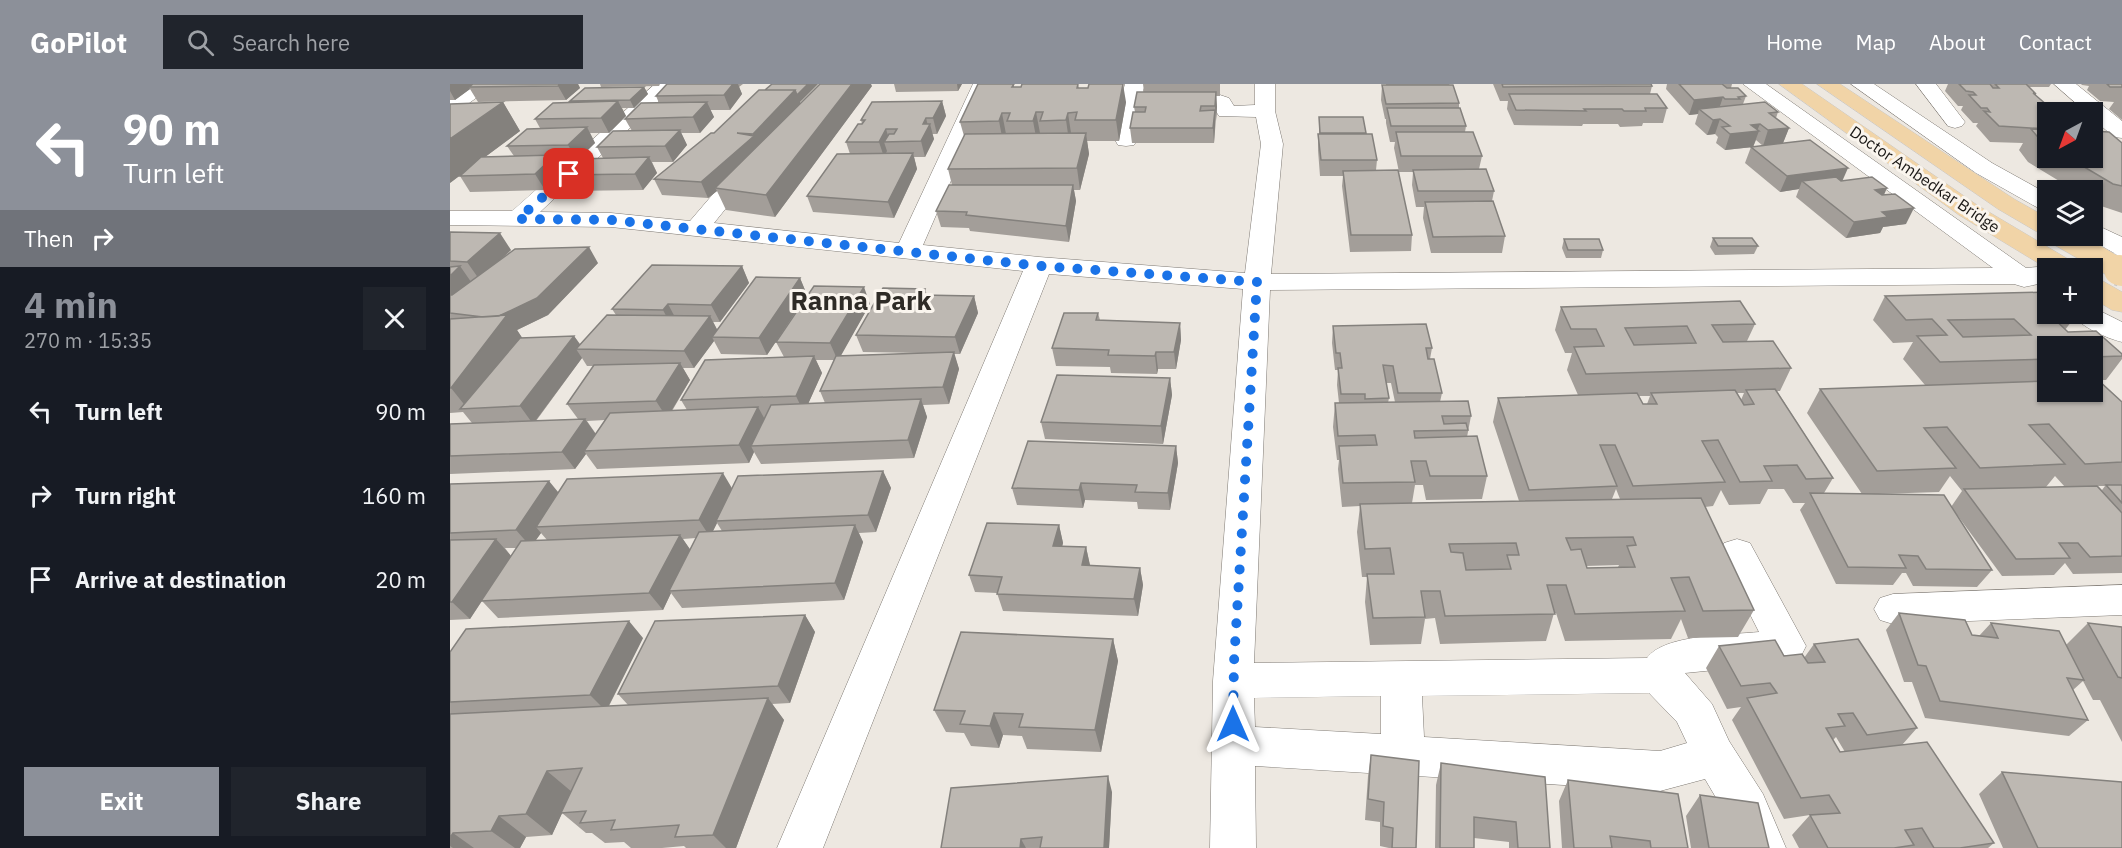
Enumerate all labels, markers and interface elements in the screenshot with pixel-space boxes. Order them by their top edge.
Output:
search box [163,15,583,69]
text: GoPilot [30,24,127,61]
icon: search [184,26,217,59]
text: Search here [232,28,350,57]
text: Home [1766,28,1823,56]
text: Map [1856,28,1896,56]
text: About [1929,28,1986,56]
text: Contact [2019,28,2092,56]
text: 90 m [123,102,221,157]
north arrow [2037,102,2103,168]
map controls [2037,102,2103,402]
icon: left [24,108,102,186]
street label: Doctor Ambedkar Bridge [1846,121,2004,237]
pin [543,148,594,199]
text: Turn left [123,155,224,190]
icon: arrive [552,157,585,190]
button: layers [2037,180,2103,246]
icon: right [86,222,119,255]
text: Then [24,224,74,253]
button: + [2037,258,2103,324]
text: 4 min [24,281,118,328]
district label: Ranna Park [791,283,931,317]
button: close [363,287,426,350]
text: 270 m · 15:35 [24,327,152,354]
button: − [2037,336,2103,402]
icon: left [24,395,57,428]
text: Turn left [75,397,163,426]
text: 90 m [375,397,426,426]
icon: right [24,479,57,512]
text: Turn right [75,481,176,510]
text: 160 m [362,481,426,510]
icon: arrive [24,563,57,596]
text: Arrive at destination [75,565,286,594]
text: 20 m [375,565,426,594]
position arrow [1201,692,1265,756]
button: Exit [24,767,219,836]
button: Share [231,767,426,836]

